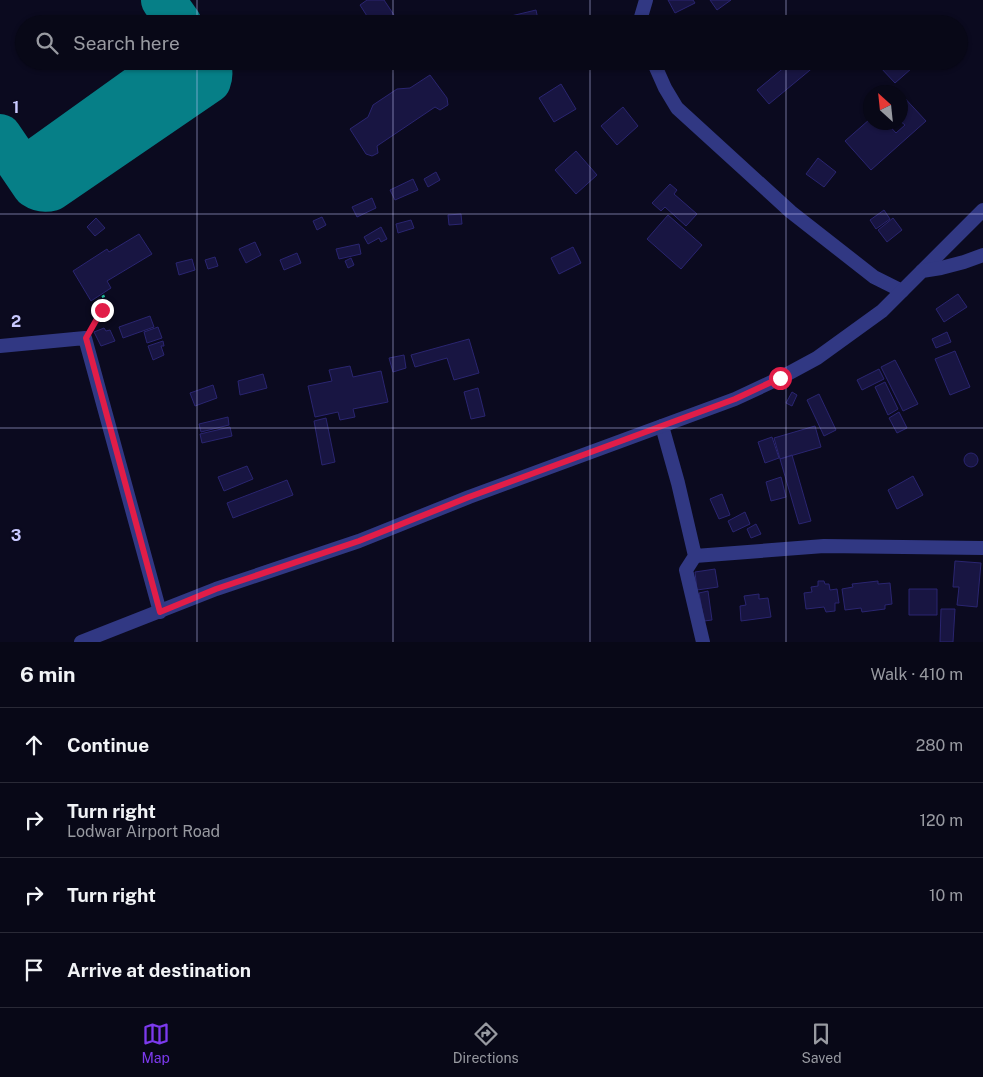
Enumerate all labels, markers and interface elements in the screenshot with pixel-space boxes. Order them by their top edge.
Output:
search box [15,15,968,70]
icon: search [33,29,61,57]
text: Search here [73,32,180,54]
north arrow [863,85,908,130]
text: 1 [13,98,19,117]
route end [91,299,114,322]
text: 2 [11,312,21,331]
route start [769,367,792,390]
text: 3 [11,526,21,545]
text: 6 min [20,662,76,687]
text: Walk · 410 m [870,665,963,684]
icon: ahead [20,731,48,759]
text: Continue [67,734,149,756]
text: 280 m [916,736,963,755]
text: Turn right [67,800,156,822]
icon: right [20,806,48,834]
text: 120 m [919,811,963,830]
text: Lodwar Airport Road [67,822,220,841]
icon: right [20,881,48,909]
text: Turn right [67,884,156,906]
text: 10 m [929,886,963,905]
icon: arrive [20,956,48,984]
text: Arrive at destination [67,959,251,981]
tab: Map [141,1020,170,1066]
tab: Directions [453,1020,519,1066]
tab: Saved [801,1020,842,1066]

